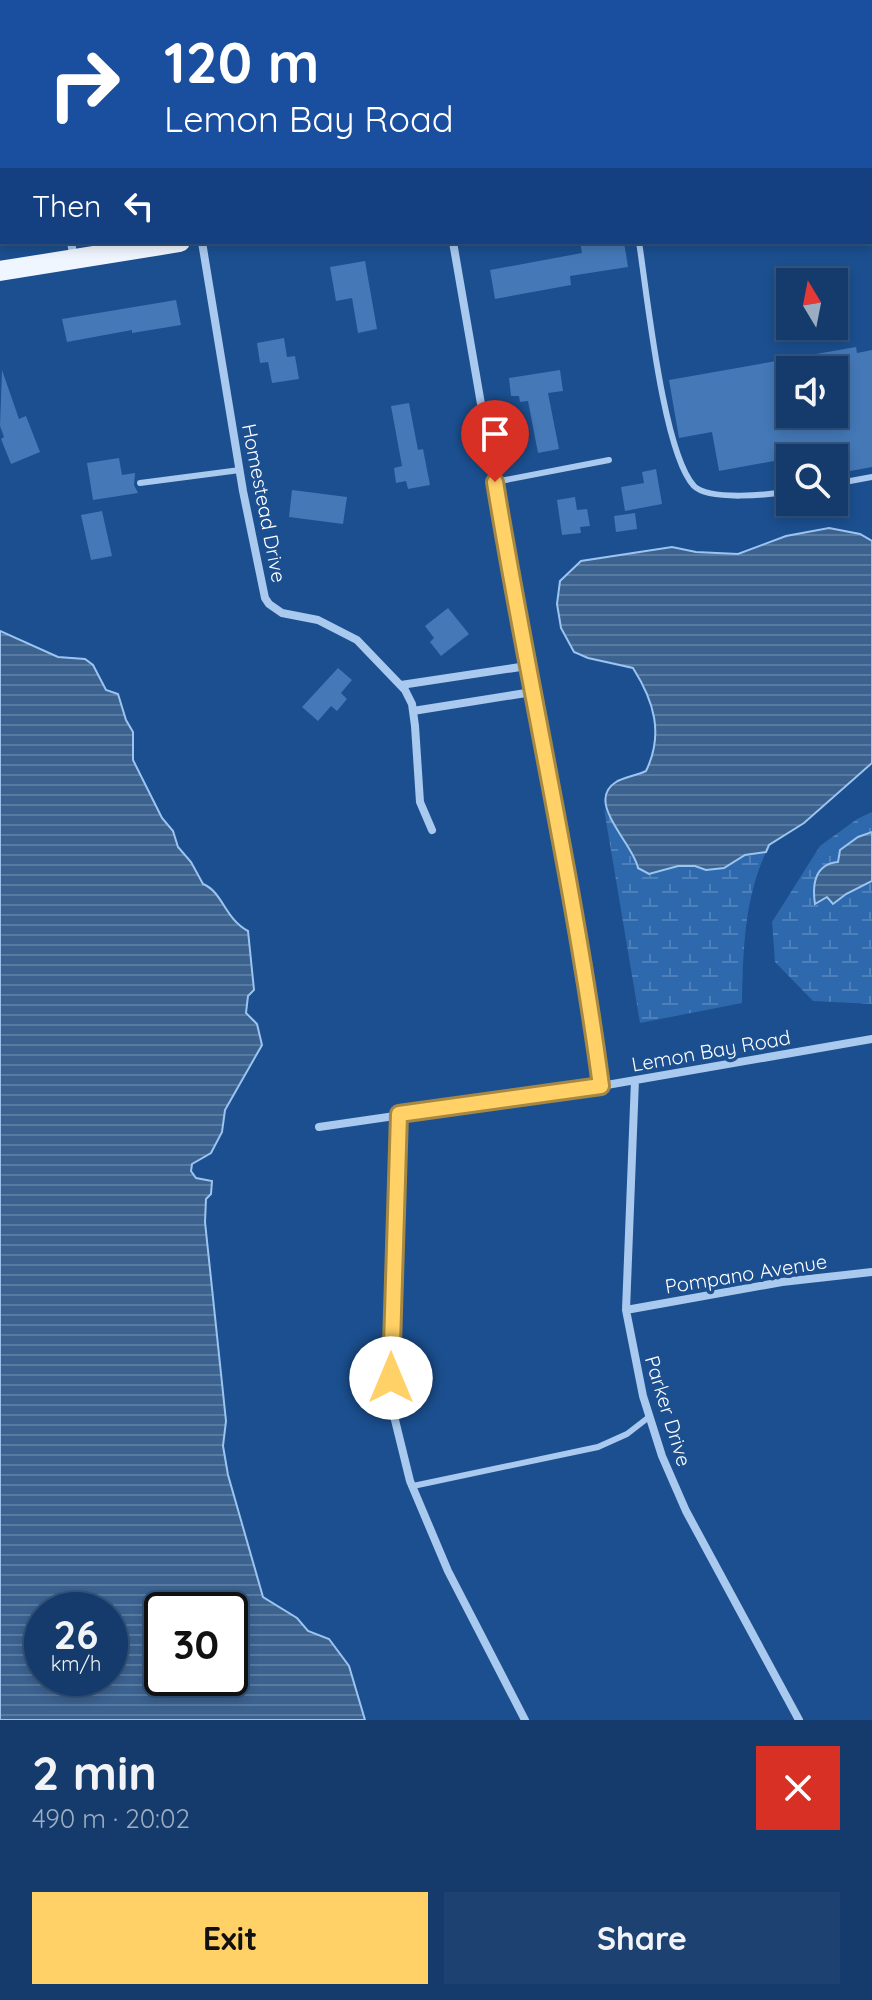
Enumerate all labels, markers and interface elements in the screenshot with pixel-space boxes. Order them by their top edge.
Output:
text: 120 m [164,27,319,97]
icon: right [32,32,136,136]
text: Lemon Bay Road [164,96,454,141]
icon: left [117,184,161,228]
text: Then [32,187,101,225]
north arrow [776,268,848,340]
map controls [776,268,848,516]
button: sound [776,356,848,428]
pin [461,400,529,482]
icon: arrive [473,412,517,456]
street label: Homestead Drive [237,421,292,584]
button: search [776,444,848,516]
street label: Lemon Bay Road [630,1024,792,1077]
street label: Pompano Avenue [663,1248,829,1299]
position arrow [349,1336,433,1420]
street label: Parker Drive [640,1352,697,1469]
speed limit sign: 30 [144,1592,248,1696]
text: 26 [54,1609,98,1659]
text: km/h [51,1651,101,1676]
text: 2 min [32,1742,157,1802]
button: close [756,1746,840,1830]
text: 490 m · 20:02 [32,1802,190,1835]
button: Exit [32,1892,428,1984]
button: Share [444,1892,840,1984]

